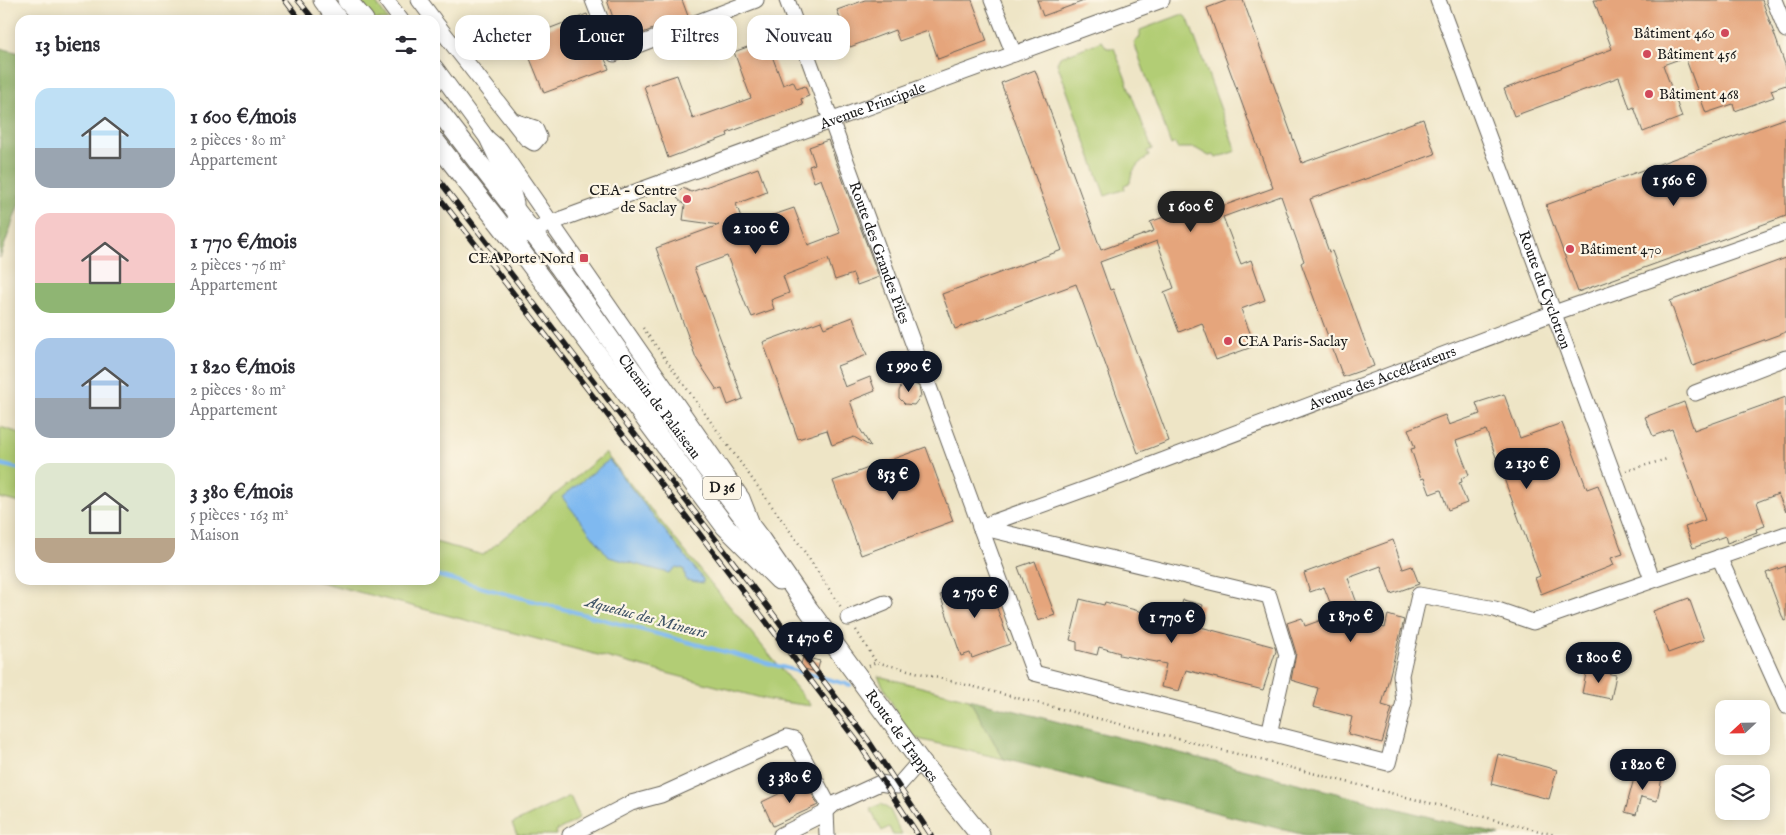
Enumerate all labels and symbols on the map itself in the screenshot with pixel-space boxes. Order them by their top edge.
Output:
place label: Bâtiment 460 [1634,24,1715,43]
marker: Bâtiment 460 [1719,27,1731,39]
place label: Bâtiment 456 [1657,45,1737,64]
marker: Bâtiment 456 [1641,48,1653,60]
street label: Avenue Principale [816,78,928,134]
place label: Bâtiment 468 [1659,85,1739,104]
marker: Bâtiment 468 [1643,88,1655,100]
pin: 1 560 € [1628,164,1720,207]
street label: Route des Grandes Piles [845,179,914,326]
place label: CEA - Centre de Saclay [589,181,678,217]
pin: 1 600 € [1145,190,1237,233]
marker: CEA - Centre de Saclay [681,193,693,205]
pin: 2 100 € [710,212,802,255]
street label: Route du Cyclotron [1515,228,1576,352]
place label: Bâtiment 470 [1580,240,1662,259]
marker: Bâtiment 470 [1564,243,1576,255]
place label: CEA Porte Nord [468,249,575,268]
marker: CEA Porte Nord [578,252,590,264]
place label: CEA Paris-Saclay [1238,332,1348,351]
marker: CEA Paris-Saclay [1222,335,1234,347]
street label: Avenue des Accélérateurs [1305,341,1459,415]
street label: Chemin de Palaiseau [614,350,705,463]
pin: 1 990 € [863,350,955,393]
pin: 2 130 € [1481,448,1573,490]
pin: 853 € [858,458,928,501]
road number: D 36 [703,476,741,499]
pin: 2 750 € [929,576,1021,619]
water label: Aqueduc des Mineurs [581,592,709,644]
pin: 1 870 € [1305,600,1397,643]
pin: 1 770 € [1126,602,1218,644]
pin: 1 470 € [764,622,856,664]
pin: 1 800 € [1553,642,1645,684]
street label: Route de Trappes [861,686,943,786]
north arrow [1715,700,1770,755]
pin: 1 820 € [1597,748,1689,791]
pin: 3 380 € [744,762,836,804]

